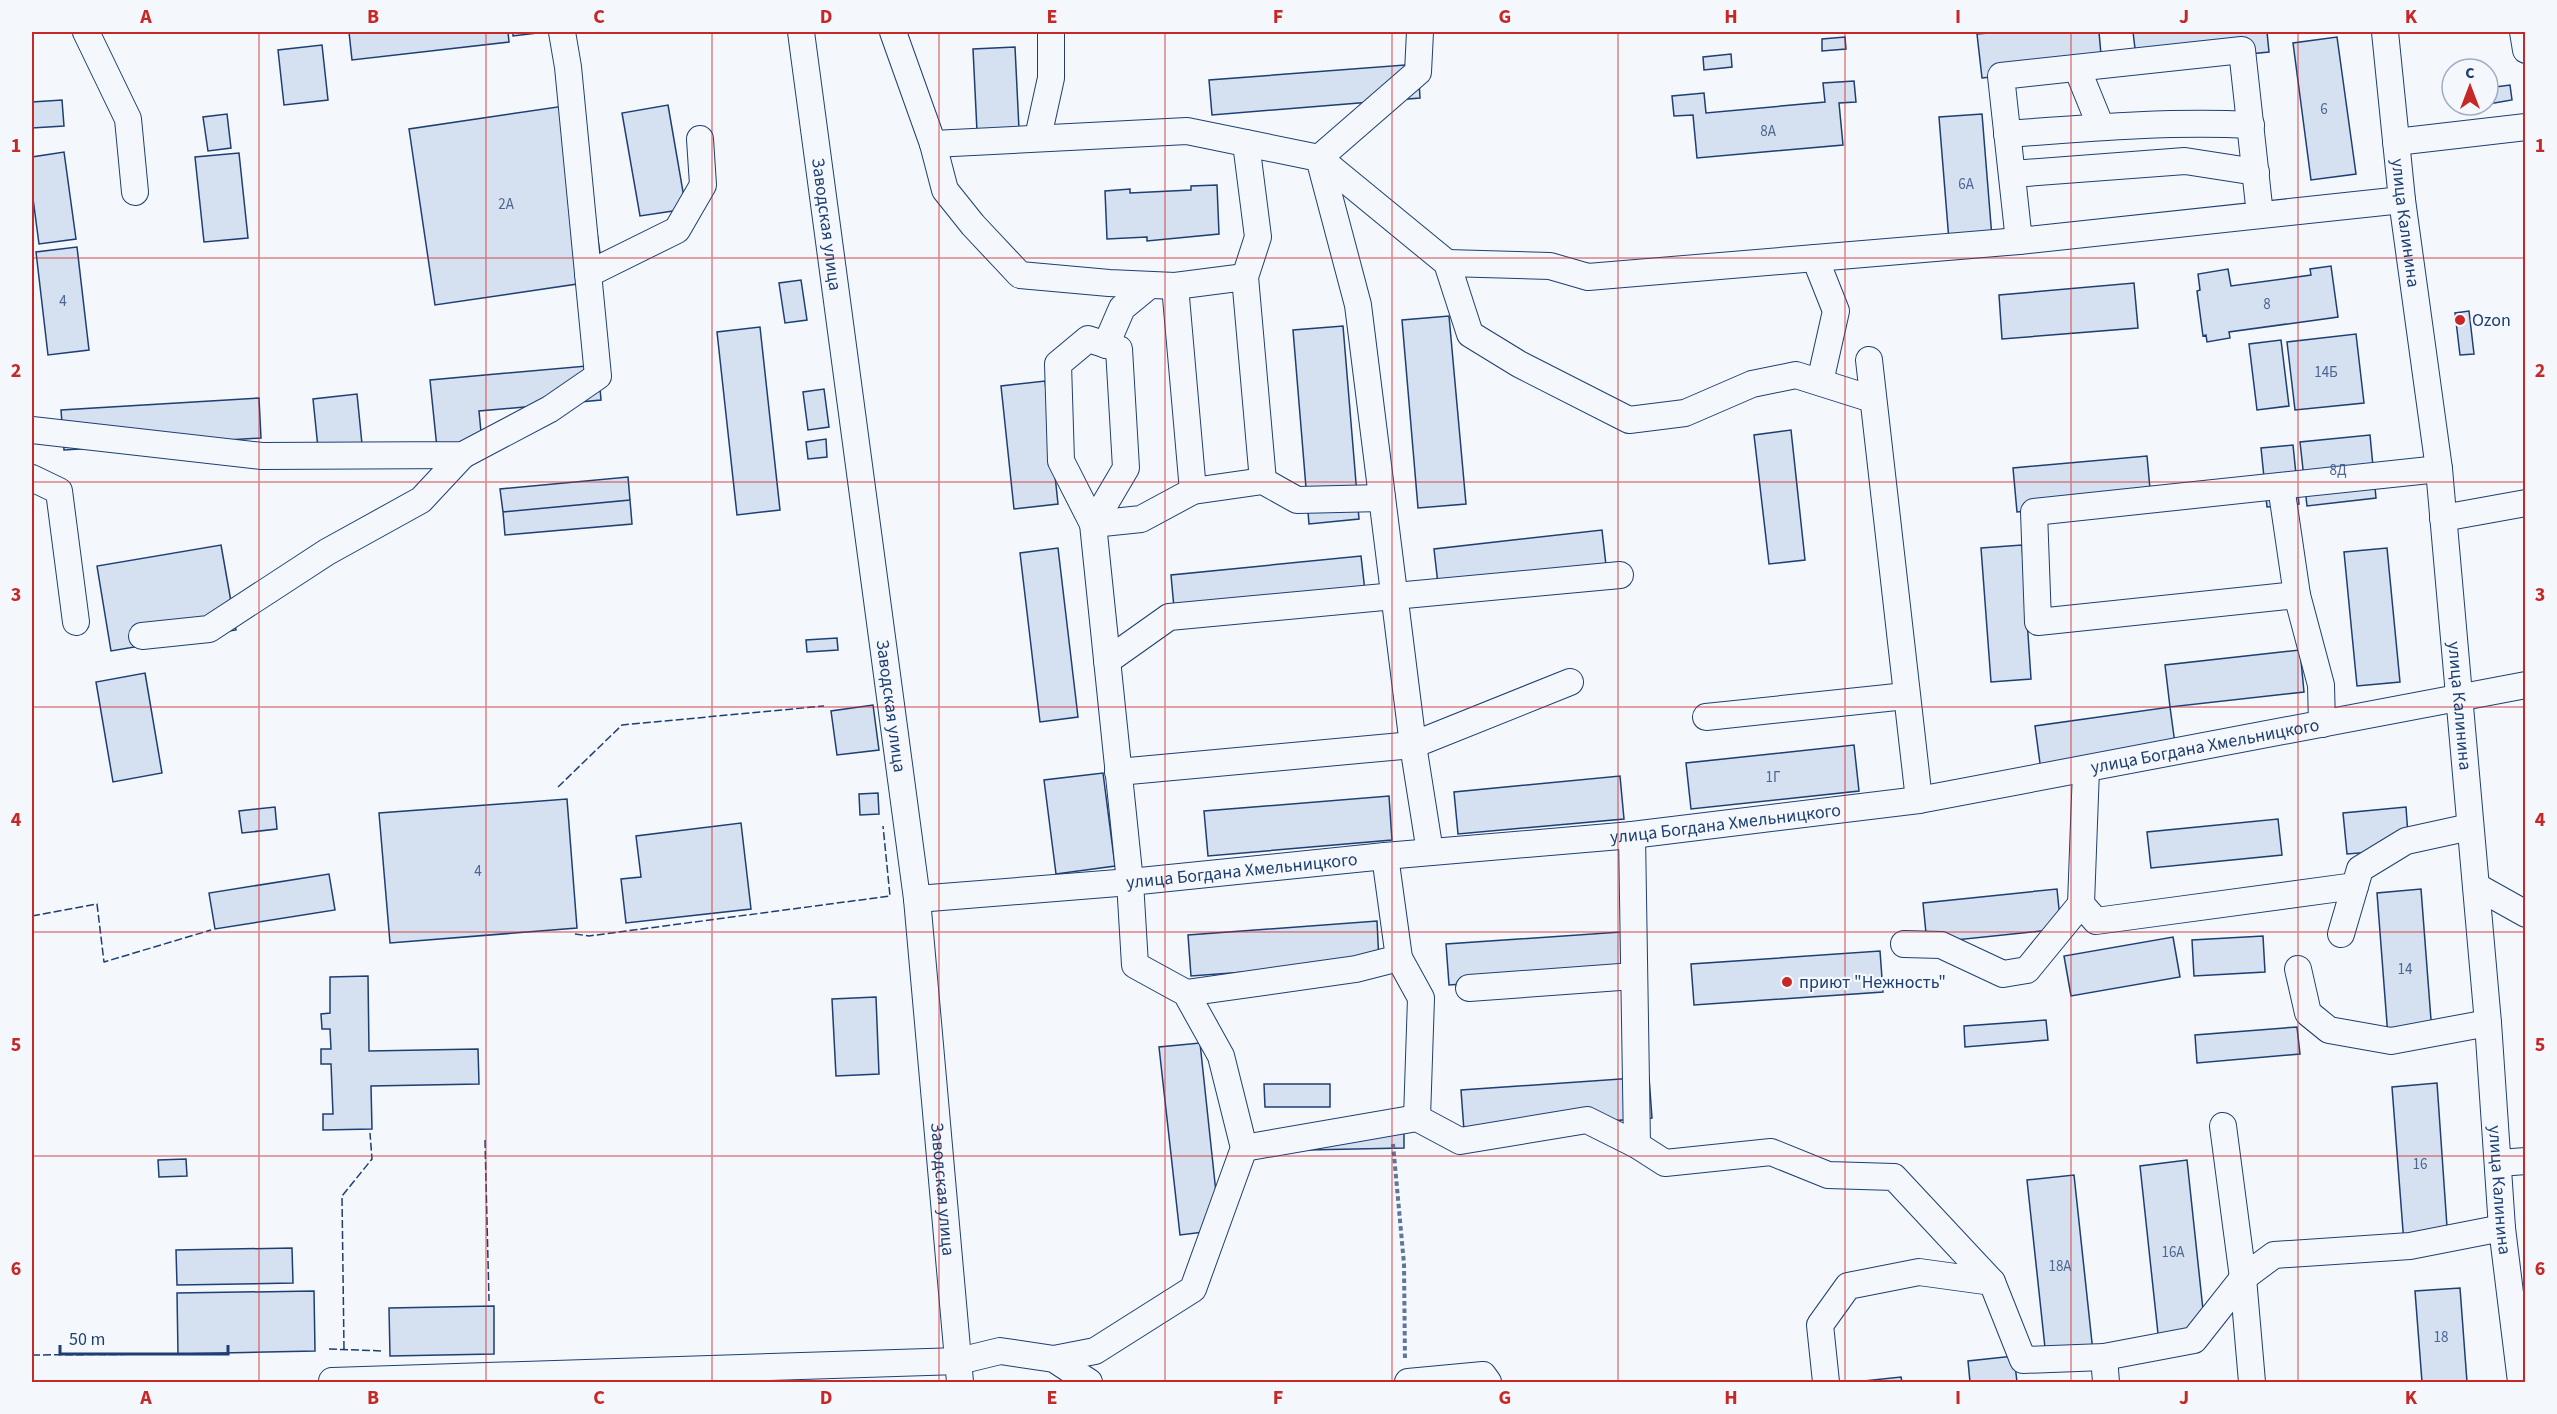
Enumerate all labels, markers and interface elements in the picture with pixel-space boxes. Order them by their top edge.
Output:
text: A [139,3,152,31]
text: B [367,3,379,31]
text: C [593,3,605,31]
text: D [820,3,832,31]
text: E [1047,3,1057,31]
text: F [1273,3,1283,31]
text: G [1499,3,1511,31]
text: H [1724,3,1738,31]
text: I [1955,3,1961,31]
text: J [2179,3,2189,31]
text: K [2405,3,2418,31]
north arrow [2440,57,2500,117]
text: С [2465,62,2475,84]
house number: 6 [2320,99,2328,120]
house number: 8А [1760,121,1777,142]
text: 1 [11,132,21,160]
text: 1 [2535,132,2545,160]
street label: Заводская улица [805,156,847,292]
street label: улица Калинина [2385,157,2426,289]
house number: 6А [1958,174,1975,195]
house number: 2А [498,194,515,215]
house number: 4 [59,291,67,312]
house number: 8 [2263,294,2271,315]
place label: Ozon [2472,308,2511,333]
marker: Ozon [2453,313,2467,327]
text: 2 [11,357,21,385]
text: 2 [2535,357,2545,385]
house number: 14Б [2314,362,2338,383]
house number: 8Д [2329,460,2347,481]
text: 3 [11,581,21,609]
text: 3 [2535,581,2545,609]
street label: Заводская улица [869,638,912,774]
street label: улица Калинина [2441,640,2478,771]
street label: улица Богдана Хмельницкого [2089,712,2321,780]
house number: 1Г [1766,767,1781,788]
street label: улица Богдана Хмельницкого [1609,798,1842,850]
text: 4 [11,806,22,834]
text: 4 [2535,806,2546,834]
street label: улица Богдана Хмельницкого [1125,847,1359,895]
house number: 4 [474,861,482,882]
house number: 14 [2398,959,2413,980]
place label: приют "Нежность" [1799,970,1946,995]
marker: приют "Нежность" [1780,975,1794,989]
text: 5 [11,1031,21,1059]
text: 5 [2535,1031,2545,1059]
street label: Заводская улица [924,1121,961,1257]
street label: улица Калинина [2482,1125,2517,1256]
house number: 16 [2413,1154,2427,1175]
house number: 16А [2161,1242,2185,1263]
text: 6 [11,1255,21,1283]
text: 6 [2535,1255,2545,1283]
house number: 18А [2048,1256,2072,1277]
scale bar [60,1318,228,1356]
text: 50 m [69,1327,105,1352]
house number: 18 [2434,1327,2448,1348]
text: A [139,1384,152,1412]
text: B [367,1384,379,1412]
text: C [593,1384,605,1412]
text: D [820,1384,832,1412]
text: E [1047,1384,1057,1412]
text: F [1273,1384,1283,1412]
text: G [1499,1384,1511,1412]
text: H [1724,1384,1738,1412]
text: I [1955,1384,1961,1412]
text: J [2179,1384,2189,1412]
text: K [2405,1384,2418,1412]

